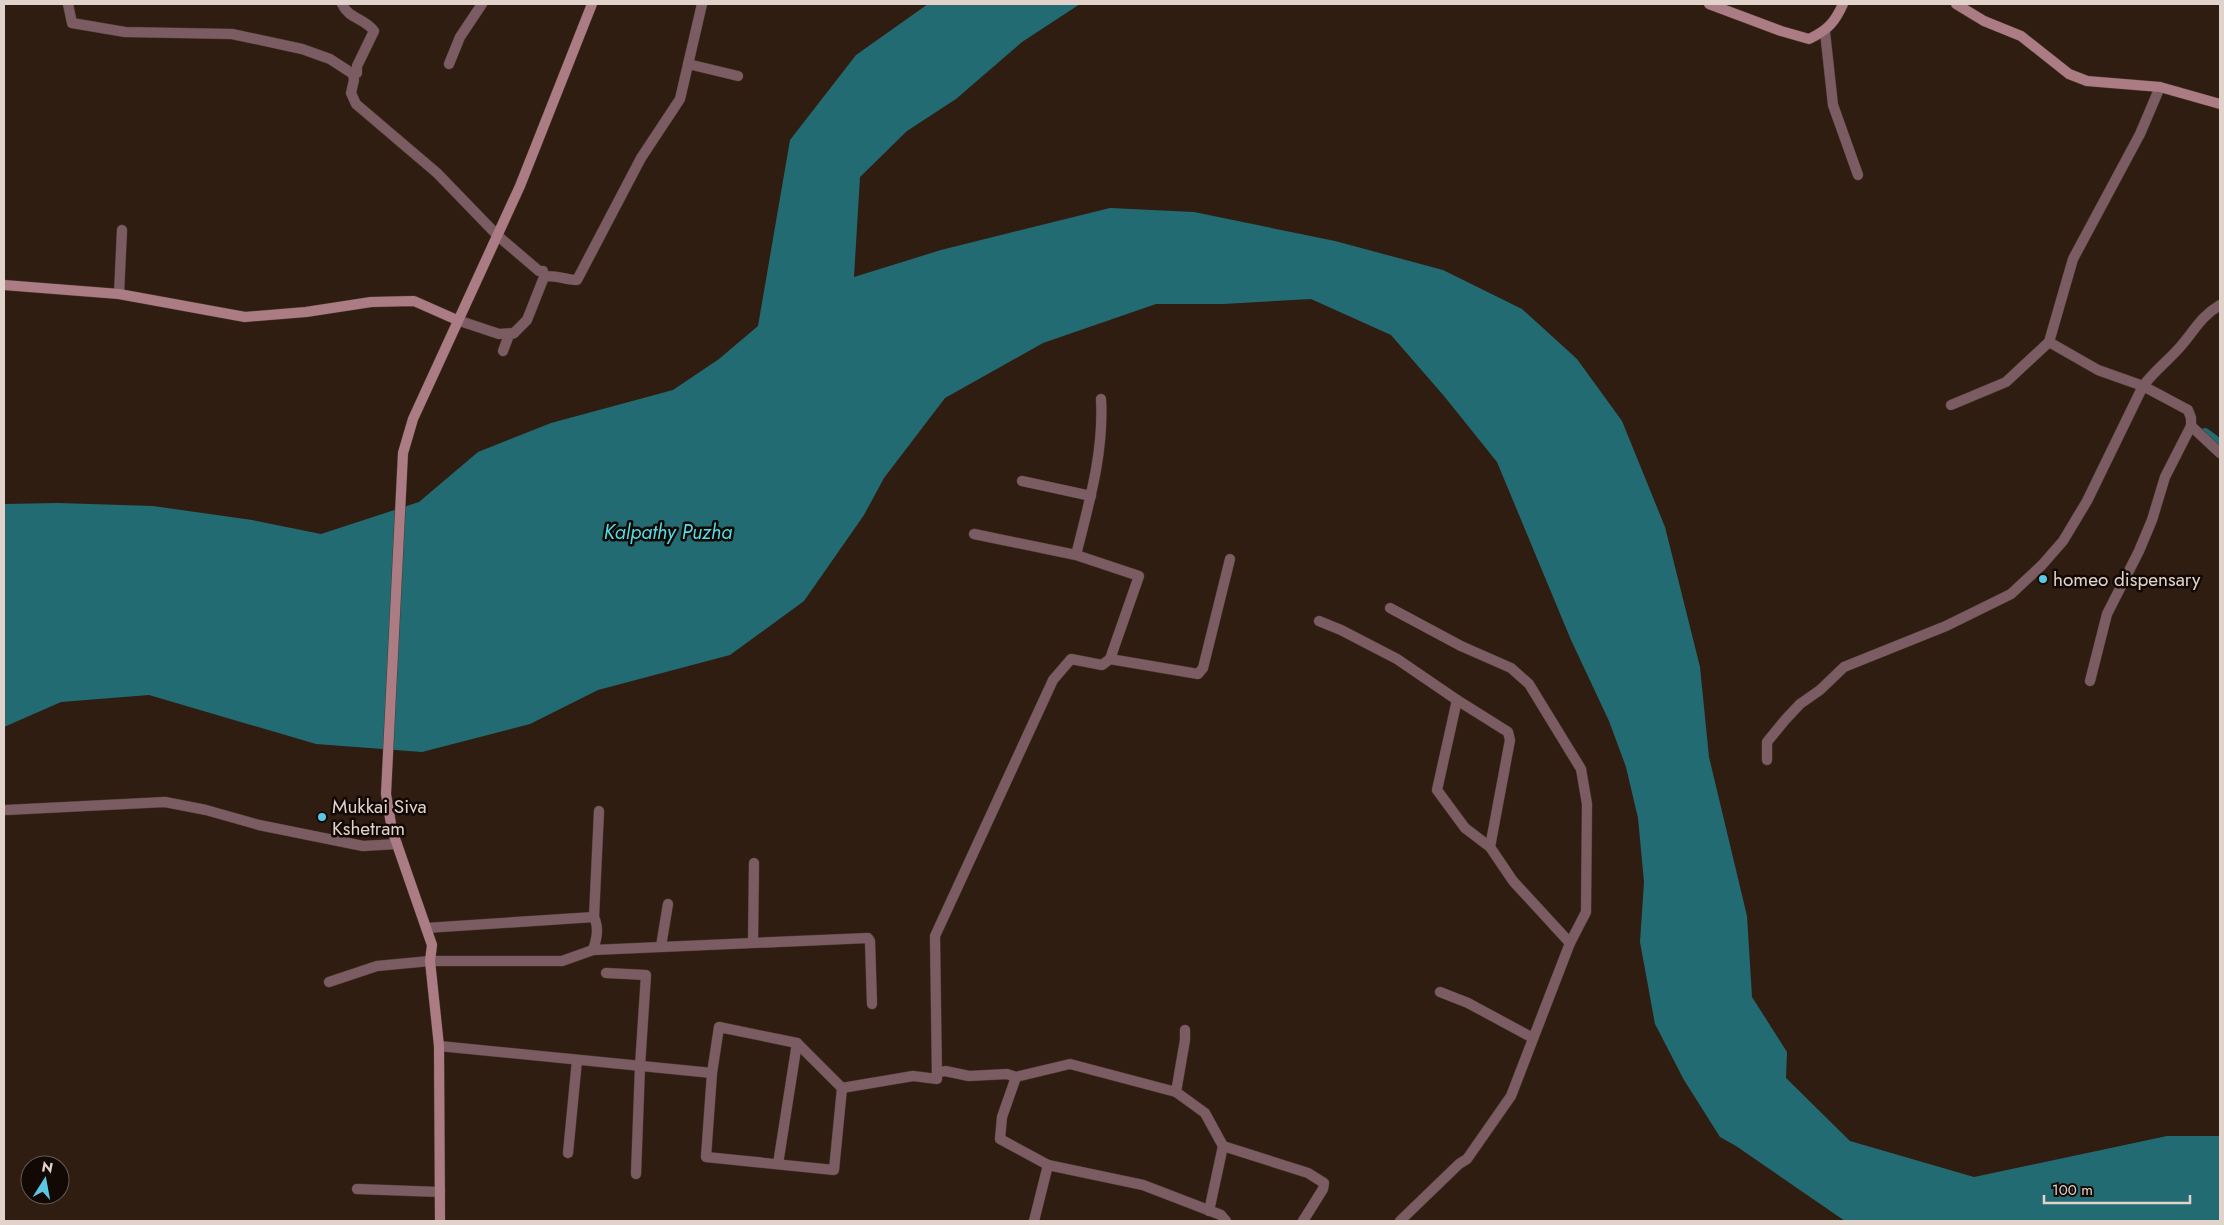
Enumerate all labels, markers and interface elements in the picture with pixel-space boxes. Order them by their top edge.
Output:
water label: Kalpathy Puzha [604,518,732,547]
place label: homeo dispensary [2053,566,2201,593]
marker: homeo dispensary [2037,573,2049,585]
place label: Mukkai Siva Kshetram [332,793,427,842]
marker: Mukkai Siva Kshetram [316,811,328,823]
north arrow [20,1155,70,1205]
text: N [40,1156,55,1178]
scale bar [2044,1172,2190,1204]
text: 100 m [2052,1179,2093,1201]

